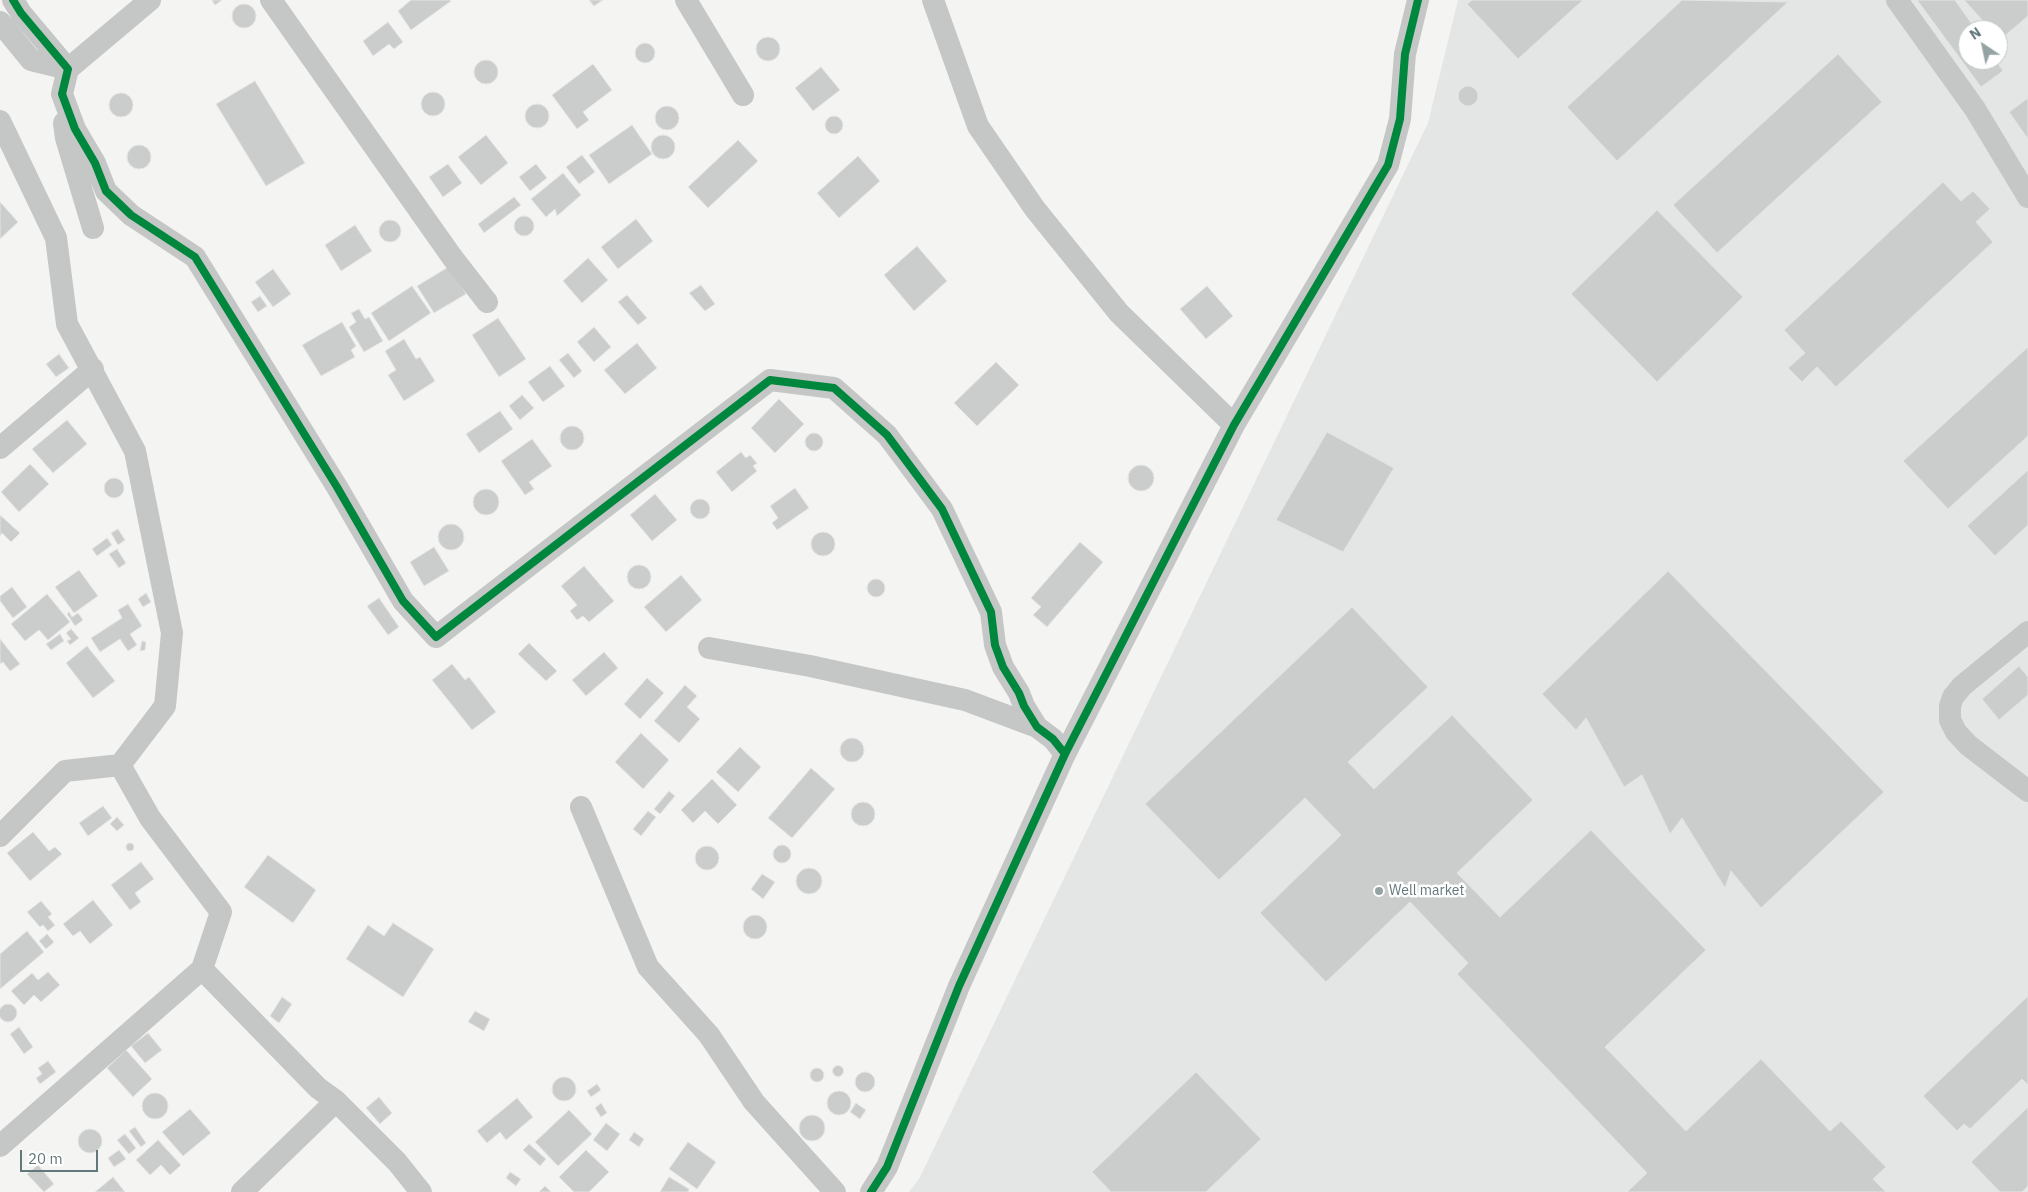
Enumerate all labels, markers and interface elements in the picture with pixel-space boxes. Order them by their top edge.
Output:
north arrow [1958,20,2008,70]
text: N [1966,23,1984,44]
place label: Well market [1389,883,1464,899]
marker: Well market [1373,885,1385,897]
scale bar [22,1140,100,1172]
text: 20 m [28,1149,63,1168]

